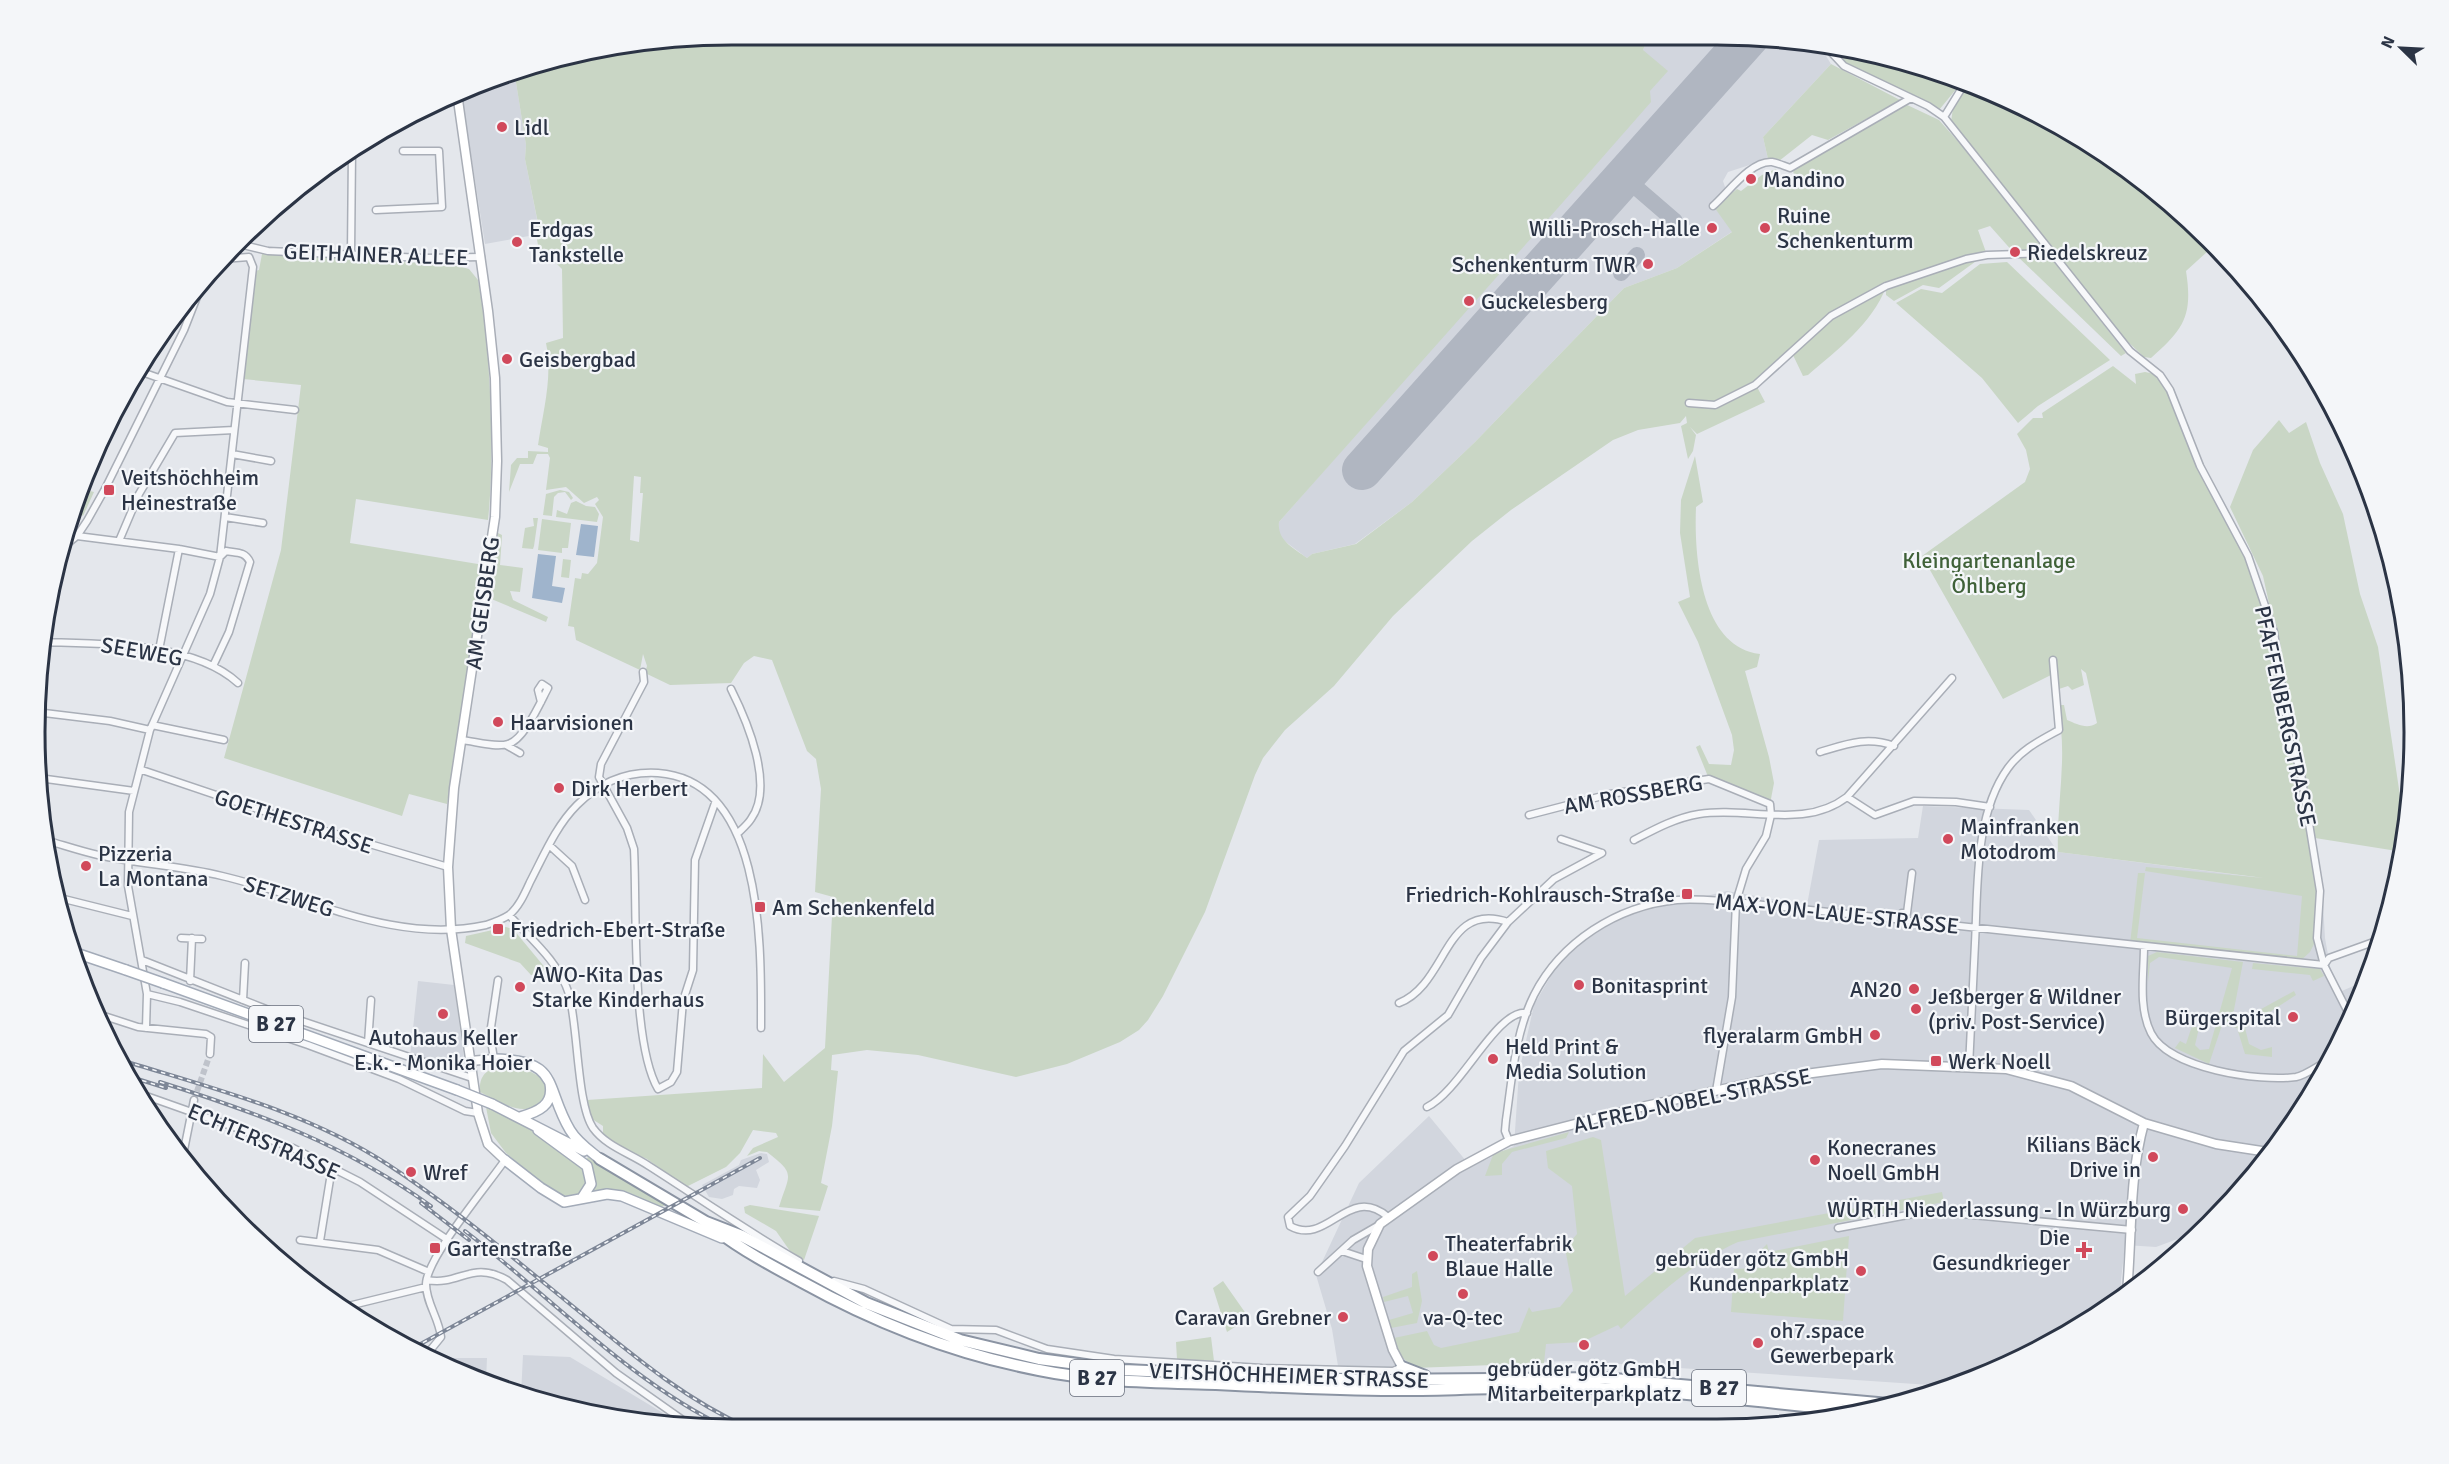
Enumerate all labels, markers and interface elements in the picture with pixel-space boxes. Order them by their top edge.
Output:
north arrow [2371,18,2431,78]
text: N [2377,33,2400,51]
place label: Lidl [514,114,549,141]
marker: Lidl [495,120,509,134]
place label: Mandino [1763,166,1845,193]
marker: Mandino [1744,172,1758,186]
place label: Ruine Schenkenturm [1777,202,1914,254]
place label: Willi-Prosch-Halle [1529,215,1700,242]
place label: Erdgas Tankstelle [529,216,624,268]
marker: Willi-Prosch-Halle [1705,221,1719,235]
marker: Ruine Schenkenturm [1758,221,1772,235]
marker: Erdgas Tankstelle [510,235,524,249]
street label: GEITHAINER ALLEE [283,238,469,271]
place label: Riedelskreuz [2027,239,2148,266]
marker: Riedelskreuz [2008,245,2022,259]
place label: Schenkenturm TWR [1452,251,1636,278]
marker: Schenkenturm TWR [1641,257,1655,271]
place label: Guckelesberg [1481,288,1608,315]
marker: Guckelesberg [1462,294,1476,308]
place label: Geisbergbad [519,346,636,373]
marker: Geisbergbad [500,352,514,366]
place label: Veitshöchheim Heinestraße [121,464,259,516]
marker: Veitshöchheim Heinestraße [102,483,116,497]
street label: AM GEISBERG [460,535,505,671]
park label: Kleingartenanlage Öhlberg [1902,547,2076,599]
street label: PFAFFENBERGSTRASSE [2249,603,2322,829]
street label: SEEWEG [99,631,185,672]
place label: Haarvisionen [510,709,634,736]
marker: Haarvisionen [491,715,505,729]
street label: AM ROSSBERG [1561,769,1705,820]
place label: Dirk Herbert [571,775,688,802]
marker: Dirk Herbert [552,781,566,795]
street label: GOETHESTRASSE [211,783,377,860]
place label: Mainfranken Motodrom [1960,813,2079,865]
marker: Mainfranken Motodrom [1941,832,1955,846]
place label: Pizzeria La Montana [98,840,208,892]
marker: Pizzeria La Montana [79,859,93,873]
street label: SETZWEG [240,870,337,923]
place label: Friedrich-Kohlrausch-Straße [1405,881,1675,908]
marker: Friedrich-Kohlrausch-Straße [1680,887,1694,901]
street label: MAX-VON-LAUE-STRASSE [1714,887,1960,940]
place label: Am Schenkenfeld [772,894,935,921]
marker: Am Schenkenfeld [753,900,767,914]
place label: Friedrich-Ebert-Straße [510,916,725,943]
marker: Friedrich-Ebert-Straße [491,922,505,936]
place label: AWO-Kita Das Starke Kinderhaus [532,961,704,1013]
place label: Bonitasprint [1591,972,1708,999]
place label: AN20 [1850,976,1902,1003]
marker: Bonitasprint [1572,978,1586,992]
marker: AWO-Kita Das Starke Kinderhaus [513,980,527,994]
marker: AN20 [1907,982,1921,996]
place label: Jeßberger & Wildner (priv. Post-Service) [1928,983,2121,1035]
marker: Jeßberger & Wildner (priv. Post-Service) [1909,1002,1923,1016]
place label: Bürgerspital [2165,1004,2281,1031]
road number: B 27 [249,1006,303,1042]
marker: Autohaus Keller E.k. - Monika Hoier [436,1007,450,1021]
marker: Bürgerspital [2286,1010,2300,1024]
place label: flyeralarm GmbH [1703,1022,1863,1049]
place label: Autohaus Keller E.k. - Monika Hoier [354,1024,532,1076]
marker: flyeralarm GmbH [1868,1028,1882,1042]
place label: Held Print & Media Solution [1505,1033,1647,1085]
place label: Werk Noell [1948,1048,2051,1075]
marker: Held Print & Media Solution [1486,1052,1500,1066]
marker: Werk Noell [1929,1054,1943,1068]
street label: ALFRED-NOBEL-STRASSE [1571,1062,1814,1139]
street label: ECHTERSTRASSE [184,1097,344,1186]
place label: Kilians Bäck Drive in [2026,1131,2141,1183]
place label: Konecranes Noell GmbH [1827,1134,1940,1186]
marker: Kilians Bäck Drive in [2146,1150,2160,1164]
marker: Konecranes Noell GmbH [1808,1153,1822,1167]
place label: Wref [423,1159,469,1186]
marker: Wref [404,1165,418,1179]
place label: WÜRTH Niederlassung - In Würzburg [1827,1196,2171,1223]
marker: WÜRTH Niederlassung - In Würzburg [2176,1202,2190,1216]
place label: Die Gesundkrieger [1932,1224,2070,1276]
place label: Theaterfabrik Blaue Halle [1445,1230,1573,1282]
place label: Gartenstraße [447,1235,573,1262]
marker: Gartenstraße [428,1241,442,1255]
marker: Die Gesundkrieger [2075,1241,2093,1259]
place label: gebrüder götz GmbH Kundenparkplatz [1655,1245,1849,1297]
marker: Theaterfabrik Blaue Halle [1426,1249,1440,1263]
marker: gebrüder götz GmbH Kundenparkplatz [1854,1264,1868,1278]
marker: va-Q-tec [1456,1287,1470,1301]
place label: Caravan Grebner [1174,1304,1331,1331]
place label: va-Q-tec [1423,1304,1503,1331]
marker: Caravan Grebner [1336,1310,1350,1324]
place label: oh7.space Gewerbepark [1770,1317,1894,1369]
marker: oh7.space Gewerbepark [1751,1336,1765,1350]
marker: gebrüder götz GmbH Mitarbeiterparkplatz [1577,1338,1591,1352]
place label: gebrüder götz GmbH Mitarbeiterparkplatz [1487,1355,1681,1407]
street label: VEITSHÖCHHEIMER STRASSE [1149,1357,1429,1394]
road number: B 27 [1070,1360,1124,1396]
road number: B 27 [1692,1370,1746,1406]

